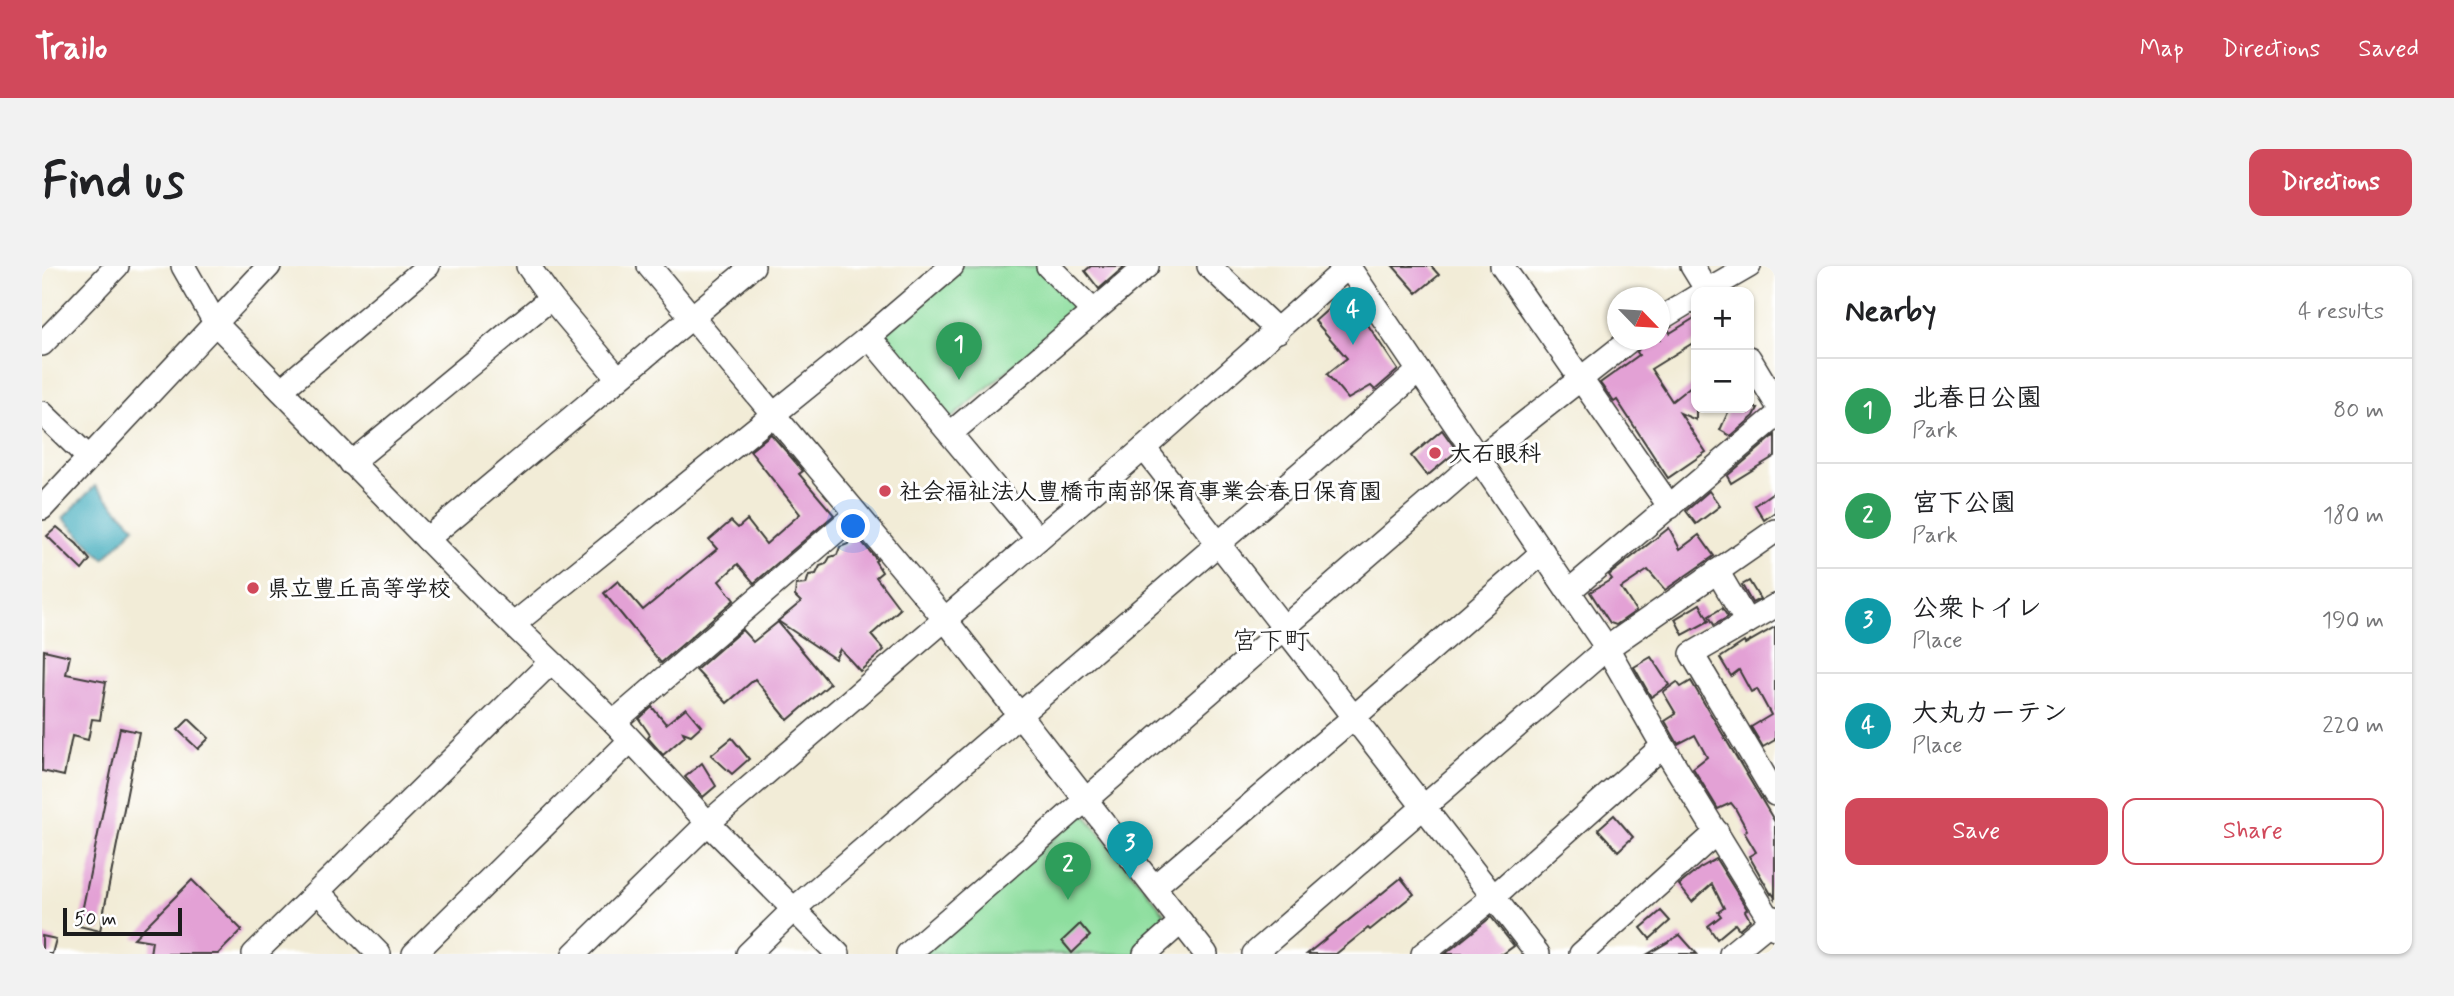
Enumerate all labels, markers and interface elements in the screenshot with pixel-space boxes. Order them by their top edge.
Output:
text: Trailo [35,27,107,71]
text: Map [2140,34,2184,65]
text: Directions [2222,34,2320,65]
text: Saved [2358,34,2419,65]
button: Directions [2249,149,2412,216]
text: Find us [42,150,185,215]
pin: 4 [1330,287,1376,345]
north arrow [1607,287,1670,350]
map controls [1691,287,1754,413]
button: + [1691,287,1754,350]
text: Nearby [1845,292,1936,331]
text: 4 results [2298,297,2384,327]
pin: 1 [936,322,982,380]
button: − [1691,350,1754,413]
text: 北春日公園 [1912,382,2042,416]
text: 1 [1863,396,1873,426]
text: 80 m [2333,396,2384,426]
text: Park [1912,416,1958,446]
place label: 大石眼科 [1449,440,1541,470]
marker: 大石眼科 [1427,445,1443,461]
place label: 社会福祉法人豊橋市南部保育事業会春日保育園 [899,478,1382,508]
marker: 社会福祉法人豊橋市南部保育事業会春日保育園 [877,483,893,499]
text: 宮下公園 [1912,487,2016,521]
text: 2 [1862,501,1874,531]
text: 180 m [2323,501,2384,531]
your location [836,509,870,543]
text: Park [1912,521,1958,551]
place label: 県立豊丘高等学校 [267,575,451,605]
marker: 県立豊丘高等学校 [245,580,261,596]
text: 公衆トイレ [1912,592,2042,626]
text: 3 [1863,606,1873,636]
text: 190 m [2322,606,2384,636]
district label: 宮下町 [1232,625,1310,659]
text: Place [1912,626,1963,656]
text: 大丸カーテン [1912,697,2068,731]
text: 4 [1861,711,1875,741]
text: 220 m [2322,711,2384,741]
text: Place [1912,731,1963,761]
button: Save [1845,798,2108,865]
button: Share [2122,798,2384,865]
pin: 3 [1107,821,1153,879]
pin: 2 [1045,842,1091,900]
scale bar [63,905,182,937]
text: 50 m [74,907,117,932]

